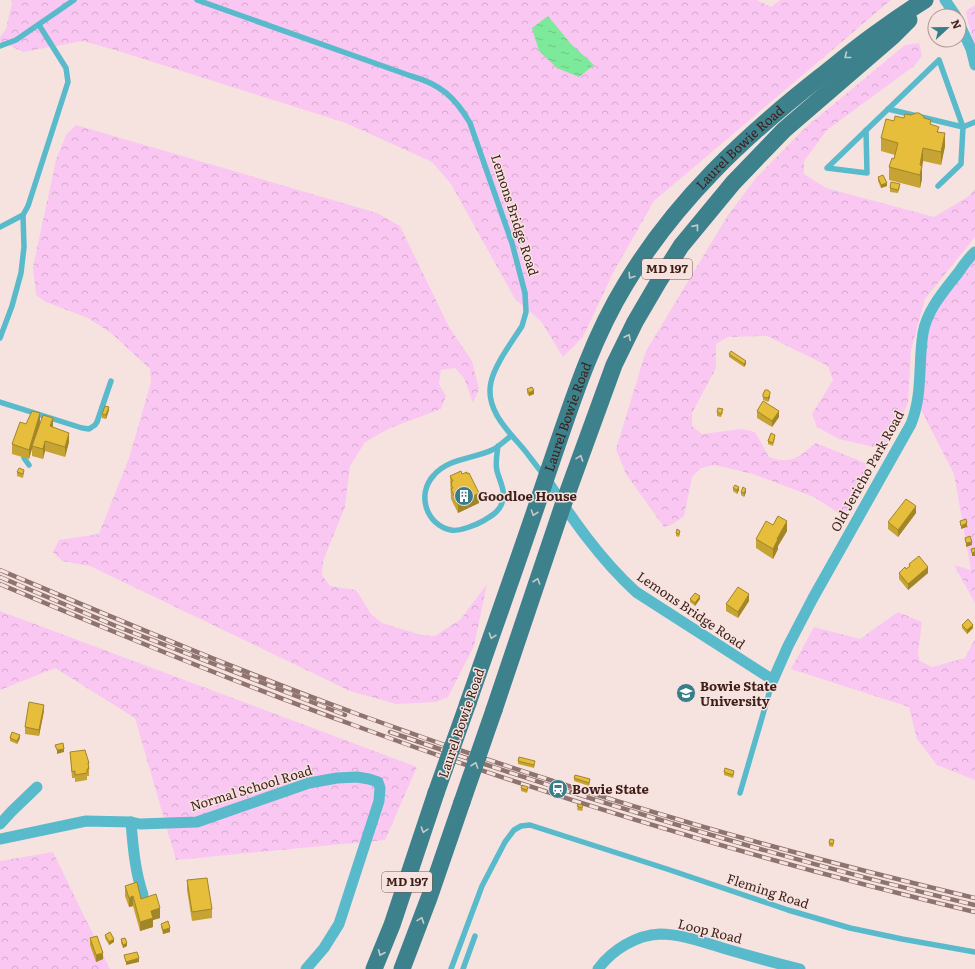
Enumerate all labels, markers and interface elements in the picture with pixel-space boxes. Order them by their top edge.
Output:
north arrow [927,8,967,48]
text: N [948,17,966,31]
one-way arrow [845,51,852,58]
street label: Laurel Bowie Road [691,100,788,194]
street label: Lemons Bridge Road [487,152,544,278]
one-way arrow [692,225,699,232]
road number: MD 197 [642,259,692,279]
one-way arrow [628,272,635,279]
one-way arrow [623,334,630,342]
street label: Laurel Bowie Road [539,359,595,474]
street label: Old Jericho Park Road [825,407,908,535]
one-way arrow [576,455,584,462]
building icon: Goodloe House [453,485,475,507]
place label: Goodloe House [478,486,577,505]
one-way arrow [531,509,539,516]
street label: Lemons Bridge Road [633,566,749,653]
one-way arrow [533,578,541,585]
one-way arrow [488,632,496,639]
street label: Laurel Bowie Road [433,665,488,780]
place label: Bowie State University [700,676,777,710]
school or university icon: Bowie State University [675,682,697,704]
street label: Normal School Road [188,760,314,815]
one-way arrow [470,762,479,769]
station icon: Bowie State [547,778,569,800]
place label: Bowie State [572,779,649,798]
one-way arrow [420,827,429,834]
street label: Fleming Road [725,868,812,913]
road number: MD 197 [382,872,432,892]
street label: Loop Road [676,913,744,948]
one-way arrow [417,916,425,923]
one-way arrow [377,949,385,956]

